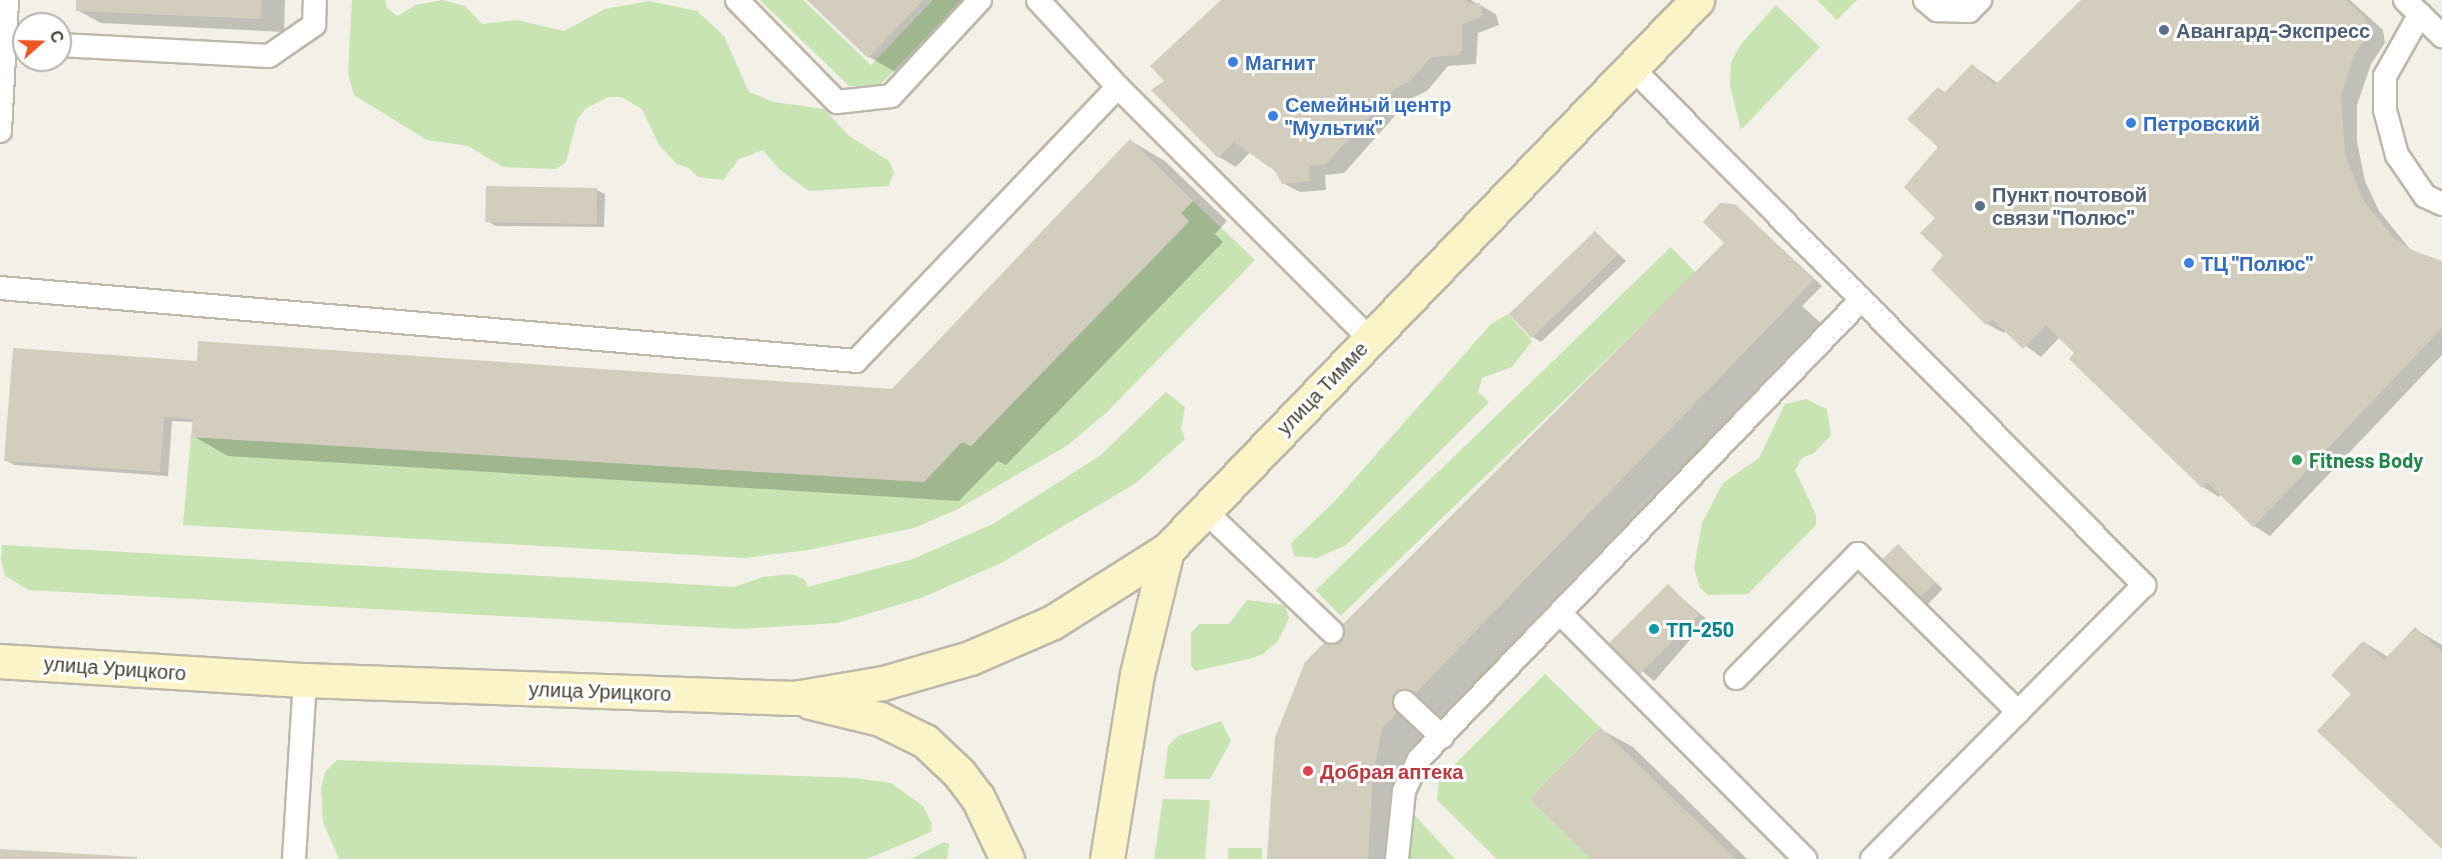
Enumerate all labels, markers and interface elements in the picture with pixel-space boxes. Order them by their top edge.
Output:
north arrow [12,12,72,72]
place label: Авангард-Экспресс [2176,18,2370,42]
marker: Авангард-Экспресс [2157,23,2171,37]
text: С [47,28,68,45]
place label: Магнит [1245,50,1316,74]
marker: Магнит [1226,55,1240,69]
place label: Семейный центр "Мультик" [1285,92,1451,139]
marker: Семейный центр "Мультик" [1266,109,1280,123]
place label: Петровский [2143,111,2260,135]
marker: Петровский [2124,116,2138,130]
place label: Пункт почтовой связи "Полюс" [1992,183,2147,230]
marker: Пункт почтовой связи "Полюс" [1973,199,1987,213]
place label: ТЦ "Полюс" [2201,251,2313,275]
marker: ТЦ "Полюс" [2182,256,2196,270]
street label: улица Тимме [1272,336,1372,440]
place label: Fitness Body [2309,448,2423,472]
marker: Fitness Body [2290,453,2304,467]
place label: ТП-250 [1666,617,1734,641]
marker: ТП-250 [1647,622,1661,636]
street label: улица Урицкого [43,651,187,685]
street label: улица Урицкого [528,677,672,705]
place label: Добрая аптека [1320,759,1463,783]
marker: Добрая аптека [1301,764,1315,778]

